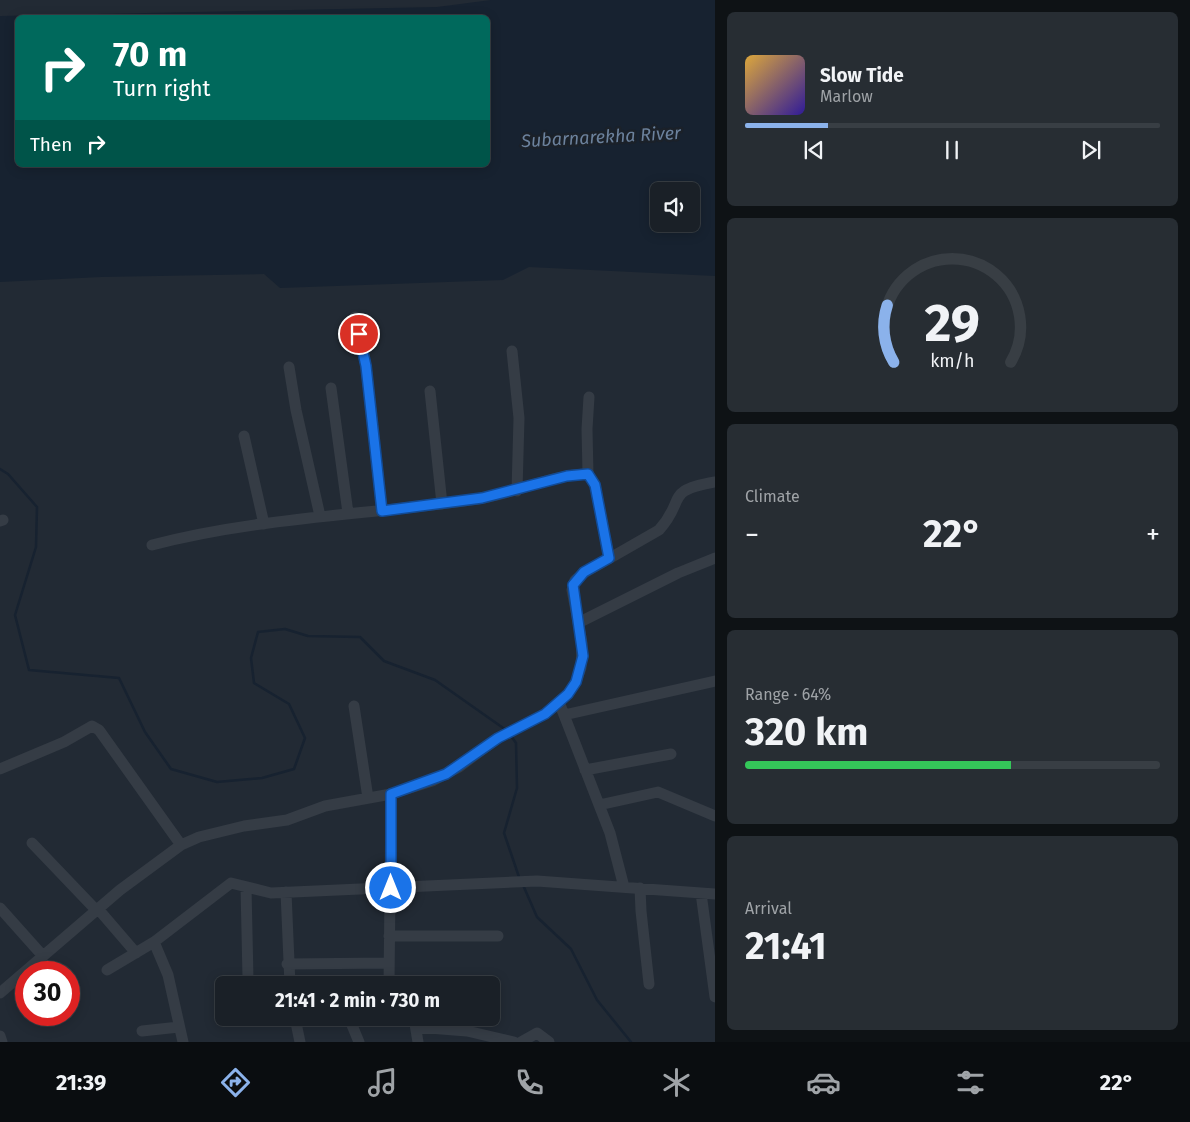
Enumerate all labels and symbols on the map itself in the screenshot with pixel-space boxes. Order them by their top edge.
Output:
water label: Subarnarekha River [520,122,682,152]
pin [338,313,380,355]
position arrow [364,861,416,913]
speed limit sign: 30 [15,961,80,1026]

